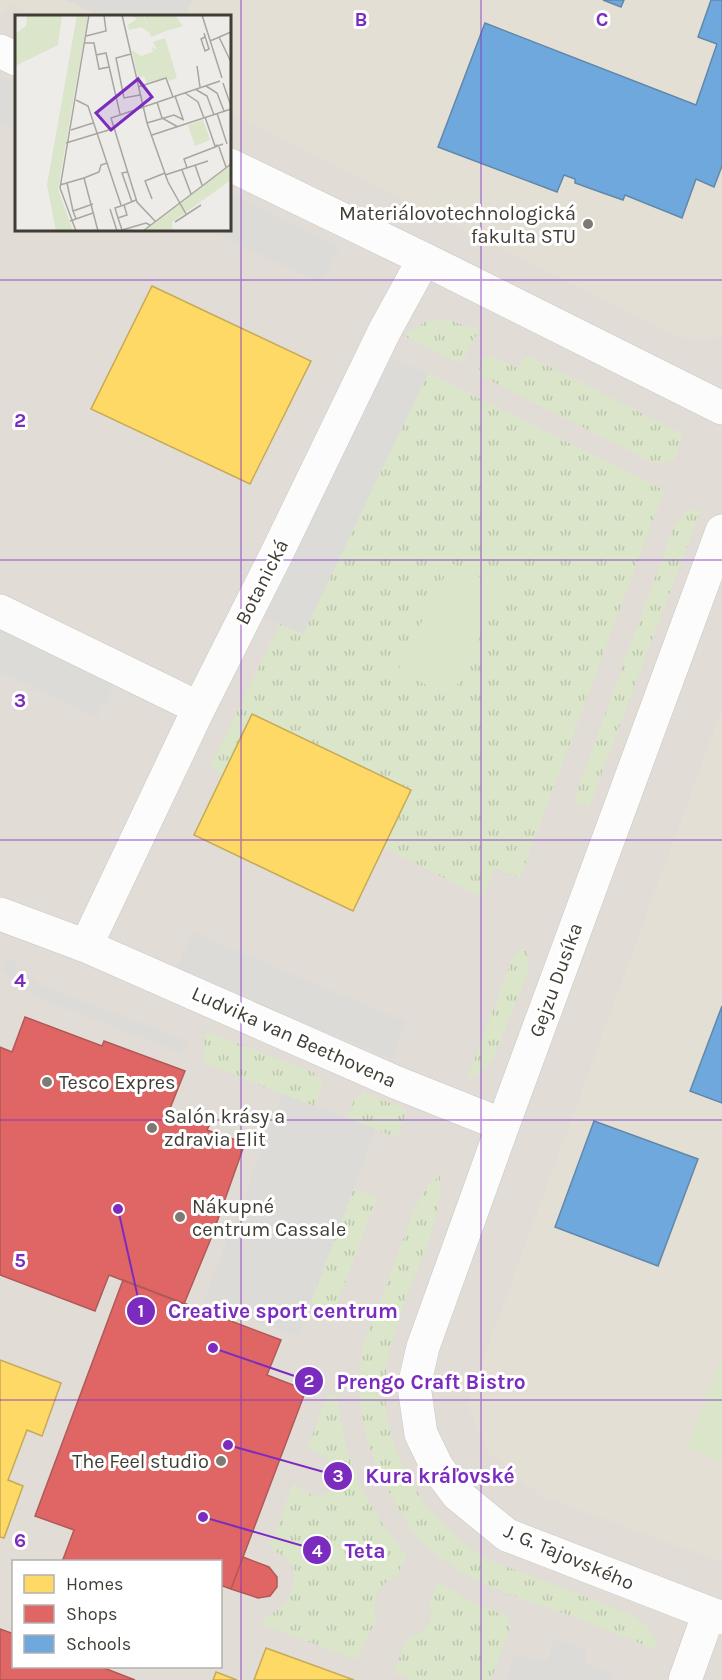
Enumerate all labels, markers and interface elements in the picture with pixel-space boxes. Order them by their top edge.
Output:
text: B [355,8,367,31]
text: C [596,8,608,31]
inset map [15,15,231,231]
place label: Materiálovotechnologická fakulta STU [339,202,576,248]
marker: Materiálovotechnologická fakulta STU [581,217,595,231]
text: 2 [14,409,26,432]
street label: Botanická [231,536,293,628]
text: 3 [14,689,26,712]
street label: Gejzu Dusíka [525,920,587,1040]
text: 4 [14,969,26,992]
street label: Ludvika van Beethovena [188,982,400,1092]
place label: Tesco Expres [59,1071,175,1094]
marker: Tesco Expres [40,1075,54,1089]
place label: Salón krásy a zdravia Elit [164,1105,285,1151]
marker: Salón krásy a zdravia Elit [145,1121,159,1135]
place label: Nákupné centrum Cassale [192,1195,346,1241]
marker: Nákupné centrum Cassale [173,1210,187,1224]
text: 5 [14,1249,26,1272]
callout: Creative sport centrum [126,1291,410,1330]
text: Creative sport centrum [168,1299,398,1323]
text: 1 [138,1300,144,1322]
callout: Prengo Craft Bistro [294,1362,537,1401]
text: 2 [304,1370,314,1392]
text: Prengo Craft Bistro [336,1370,526,1394]
place label: The Feel studio [72,1450,209,1473]
marker: The Feel studio [214,1454,228,1468]
callout: Kura kráľovské [323,1457,527,1496]
text: Kura kráľovské [365,1464,515,1488]
text: 3 [332,1465,344,1487]
street label: J. G. Tajovského [500,1519,638,1595]
text: 6 [14,1529,26,1552]
callout: Teta [302,1531,397,1570]
text: Teta [344,1539,386,1563]
text: 4 [312,1540,323,1562]
legend [12,1560,222,1668]
text: Homes [66,1573,123,1595]
text: Shops [66,1603,118,1625]
text: Schools [66,1633,131,1655]

